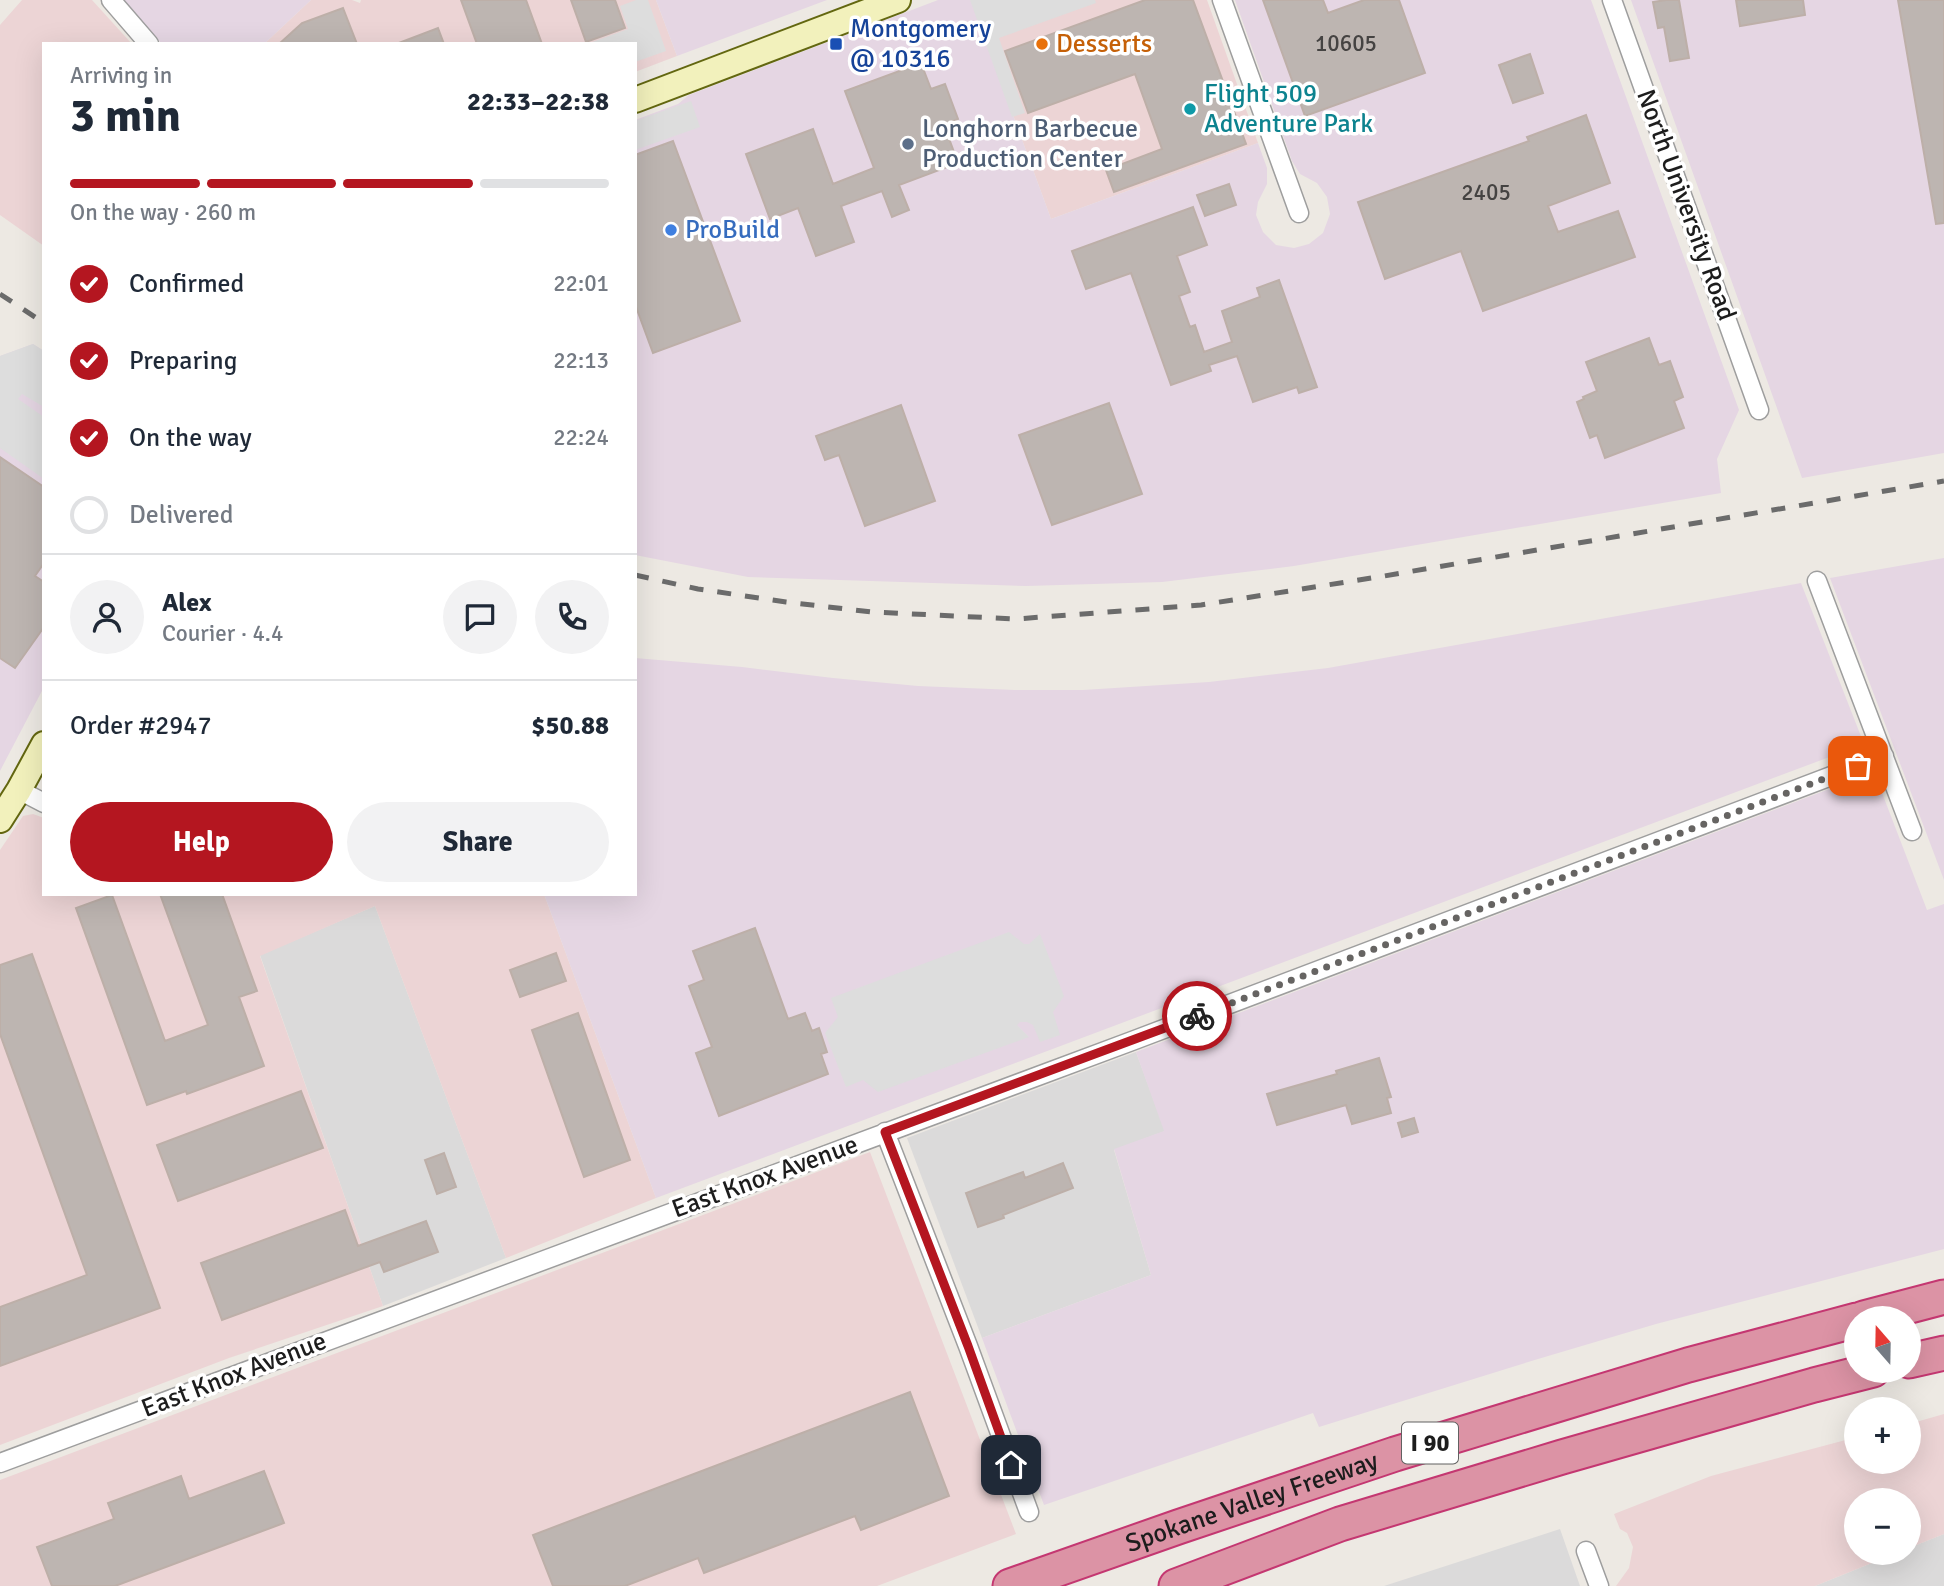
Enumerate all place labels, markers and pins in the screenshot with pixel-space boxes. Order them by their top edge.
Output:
place label: Montgomery @ 10316 [850,13,991,75]
place label: Desserts [1056,28,1152,60]
marker: Montgomery @ 10316 [828,36,844,52]
marker: Desserts [1034,36,1050,52]
place label: Flight 509 Adventure Park [1204,78,1373,140]
marker: Flight 509 Adventure Park [1182,101,1198,117]
place label: Longhorn Barbecue Production Center [922,113,1138,175]
marker: Longhorn Barbecue Production Center [900,136,916,152]
place label: ProBuild [685,214,780,246]
marker: ProBuild [663,222,679,238]
pin [1828,736,1888,796]
pin [981,1435,1041,1495]

